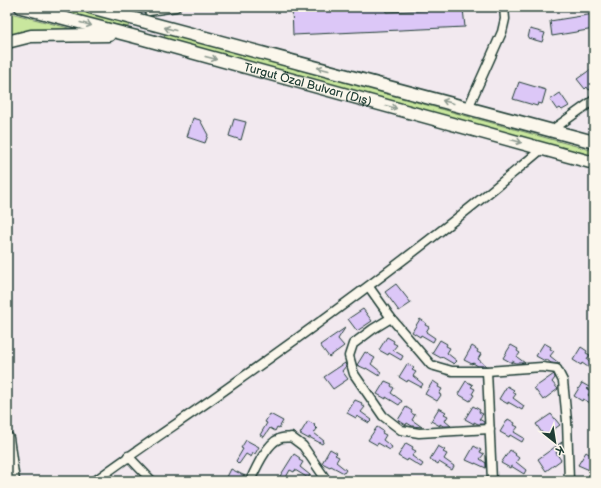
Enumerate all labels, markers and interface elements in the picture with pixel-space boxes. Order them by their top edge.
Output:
one-way arrow [79,21,92,28]
one-way arrow [164,25,177,32]
one-way arrow [205,55,218,62]
street label: Turgut Özal Bulvarı (Dış) [242,59,374,109]
one-way arrow [316,65,329,72]
one-way arrow [442,98,455,106]
one-way arrow [384,104,397,111]
one-way arrow [509,138,522,145]
north arrow [535,422,575,462]
text: K [553,443,566,458]

